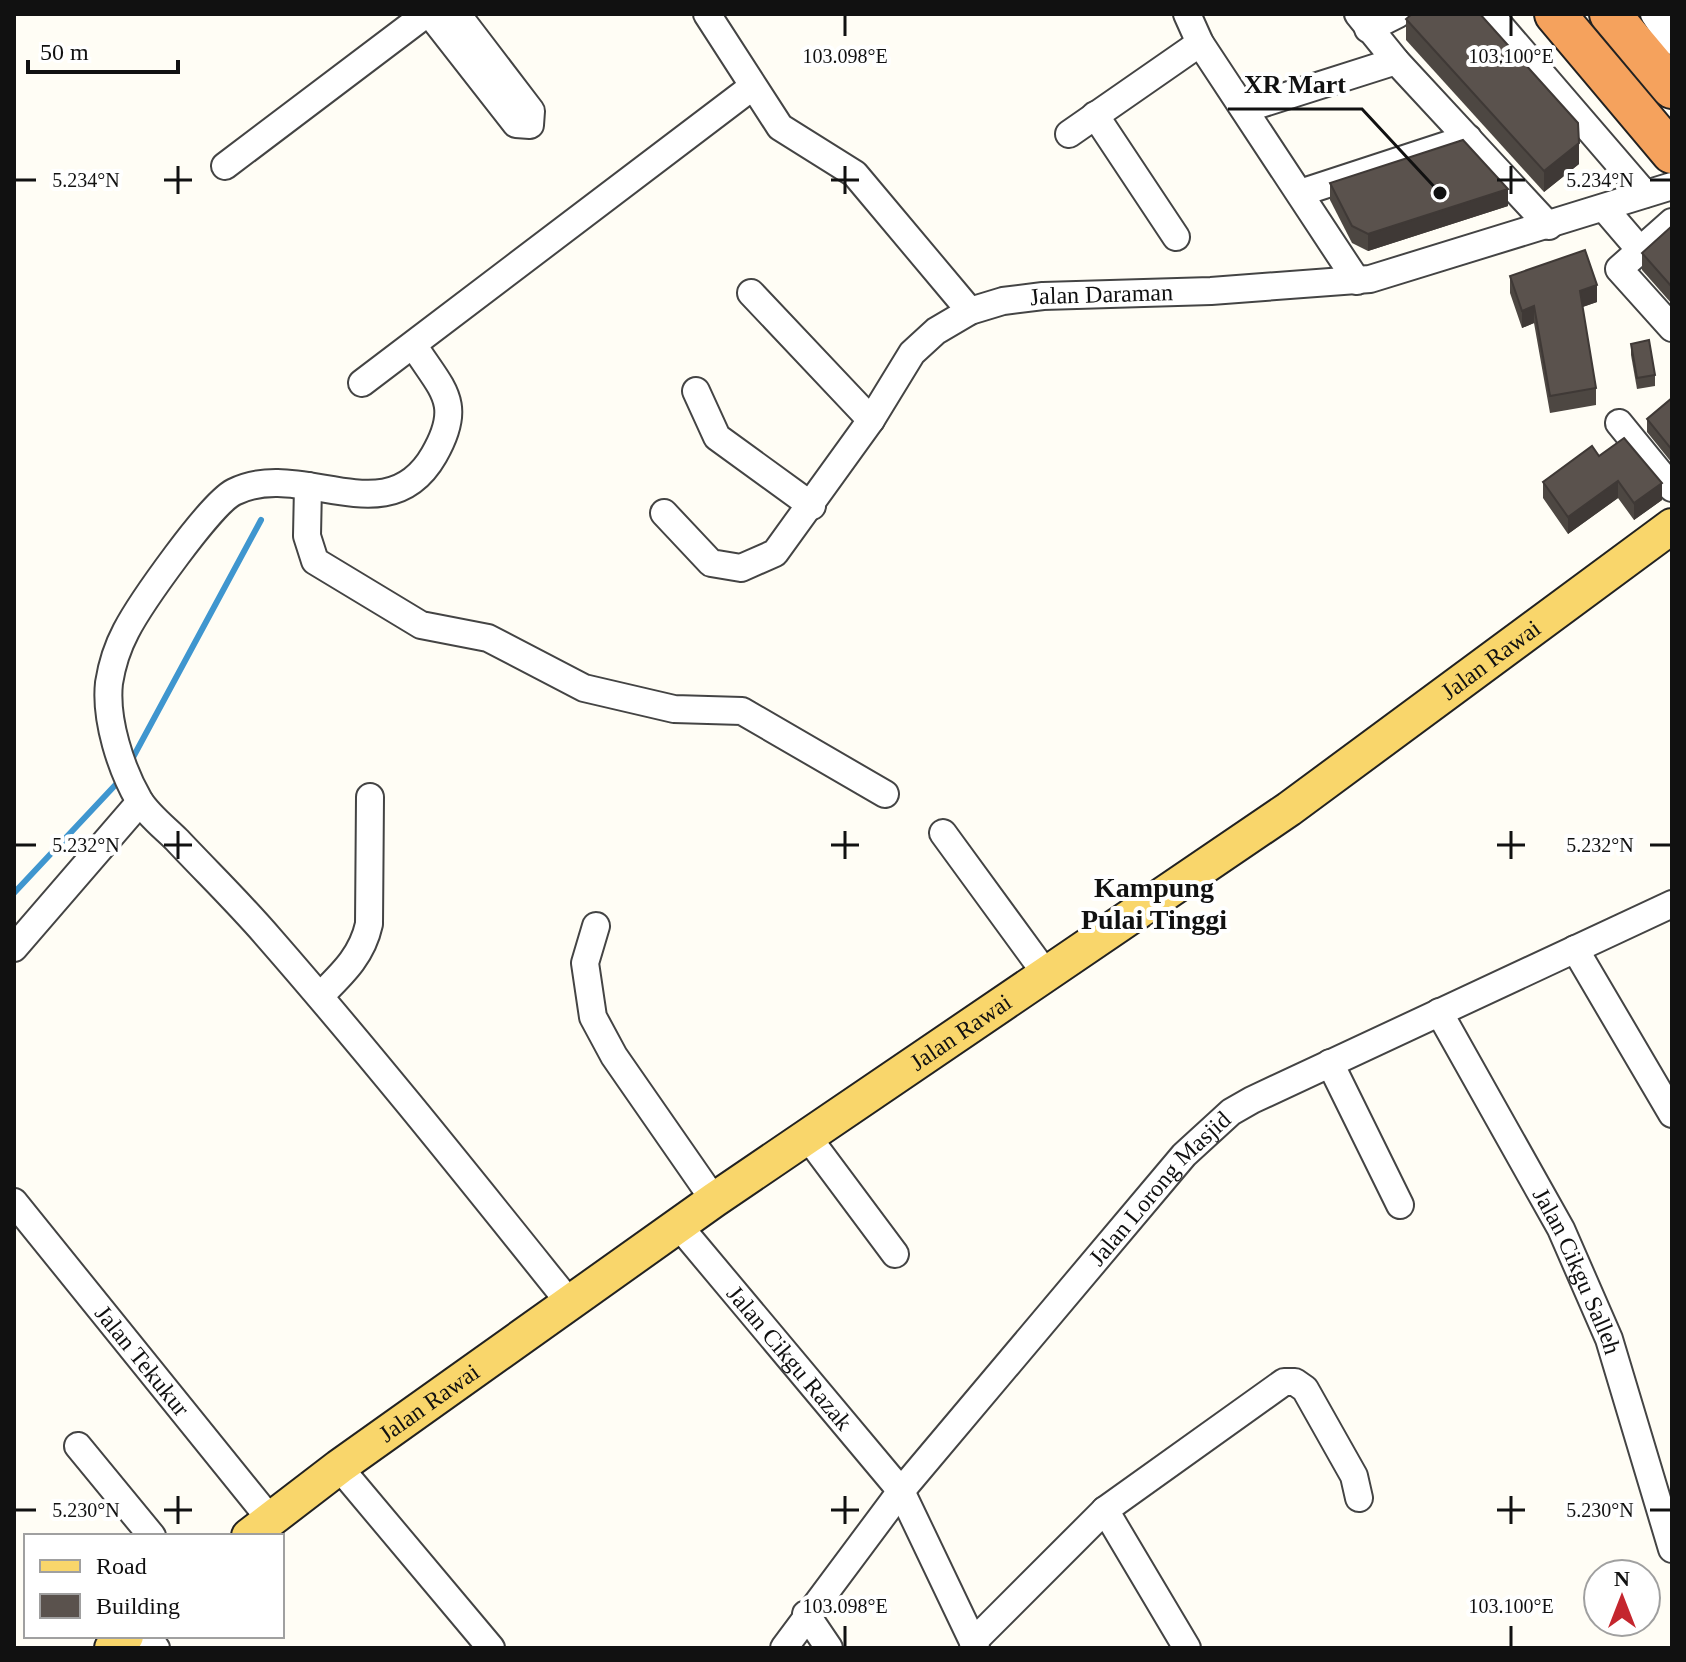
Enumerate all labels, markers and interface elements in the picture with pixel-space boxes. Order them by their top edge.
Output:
scale bar [28,24,178,74]
text: 50 m [40,39,89,65]
text: 103.098°E [802,45,888,67]
text: 103.100°E [1468,45,1554,67]
callout: XR Mart [1228,59,1362,109]
text: XR Mart [1244,70,1346,99]
text: 5.234°N [52,169,120,191]
text: 5.234°N [1566,169,1634,191]
street label: Jalan Daraman [1028,279,1173,311]
street label: Jalan Rawai [1436,615,1546,705]
text: 5.232°N [52,834,120,856]
text: 5.232°N [1566,834,1634,856]
district label: Kampung Pulai Tinggi [1081,872,1227,935]
street label: Jalan Rawai [905,989,1016,1076]
street label: Jalan Lorong Masjid [1084,1106,1236,1271]
street label: Jalan Cikgu Salleh [1528,1183,1626,1357]
street label: Jalan Cikgu Razak [722,1281,857,1435]
street label: Jalan Tekukur [90,1300,195,1421]
street label: Jalan Rawai [374,1358,484,1447]
text: 5.230°N [52,1499,120,1521]
text: 5.230°N [1566,1499,1634,1521]
legend [24,1534,284,1638]
text: Road [96,1553,147,1579]
north arrow [1582,1558,1662,1638]
text: N [1614,1566,1630,1591]
text: Building [96,1593,180,1619]
text: 103.098°E [802,1595,888,1617]
text: 103.100°E [1468,1595,1554,1617]

